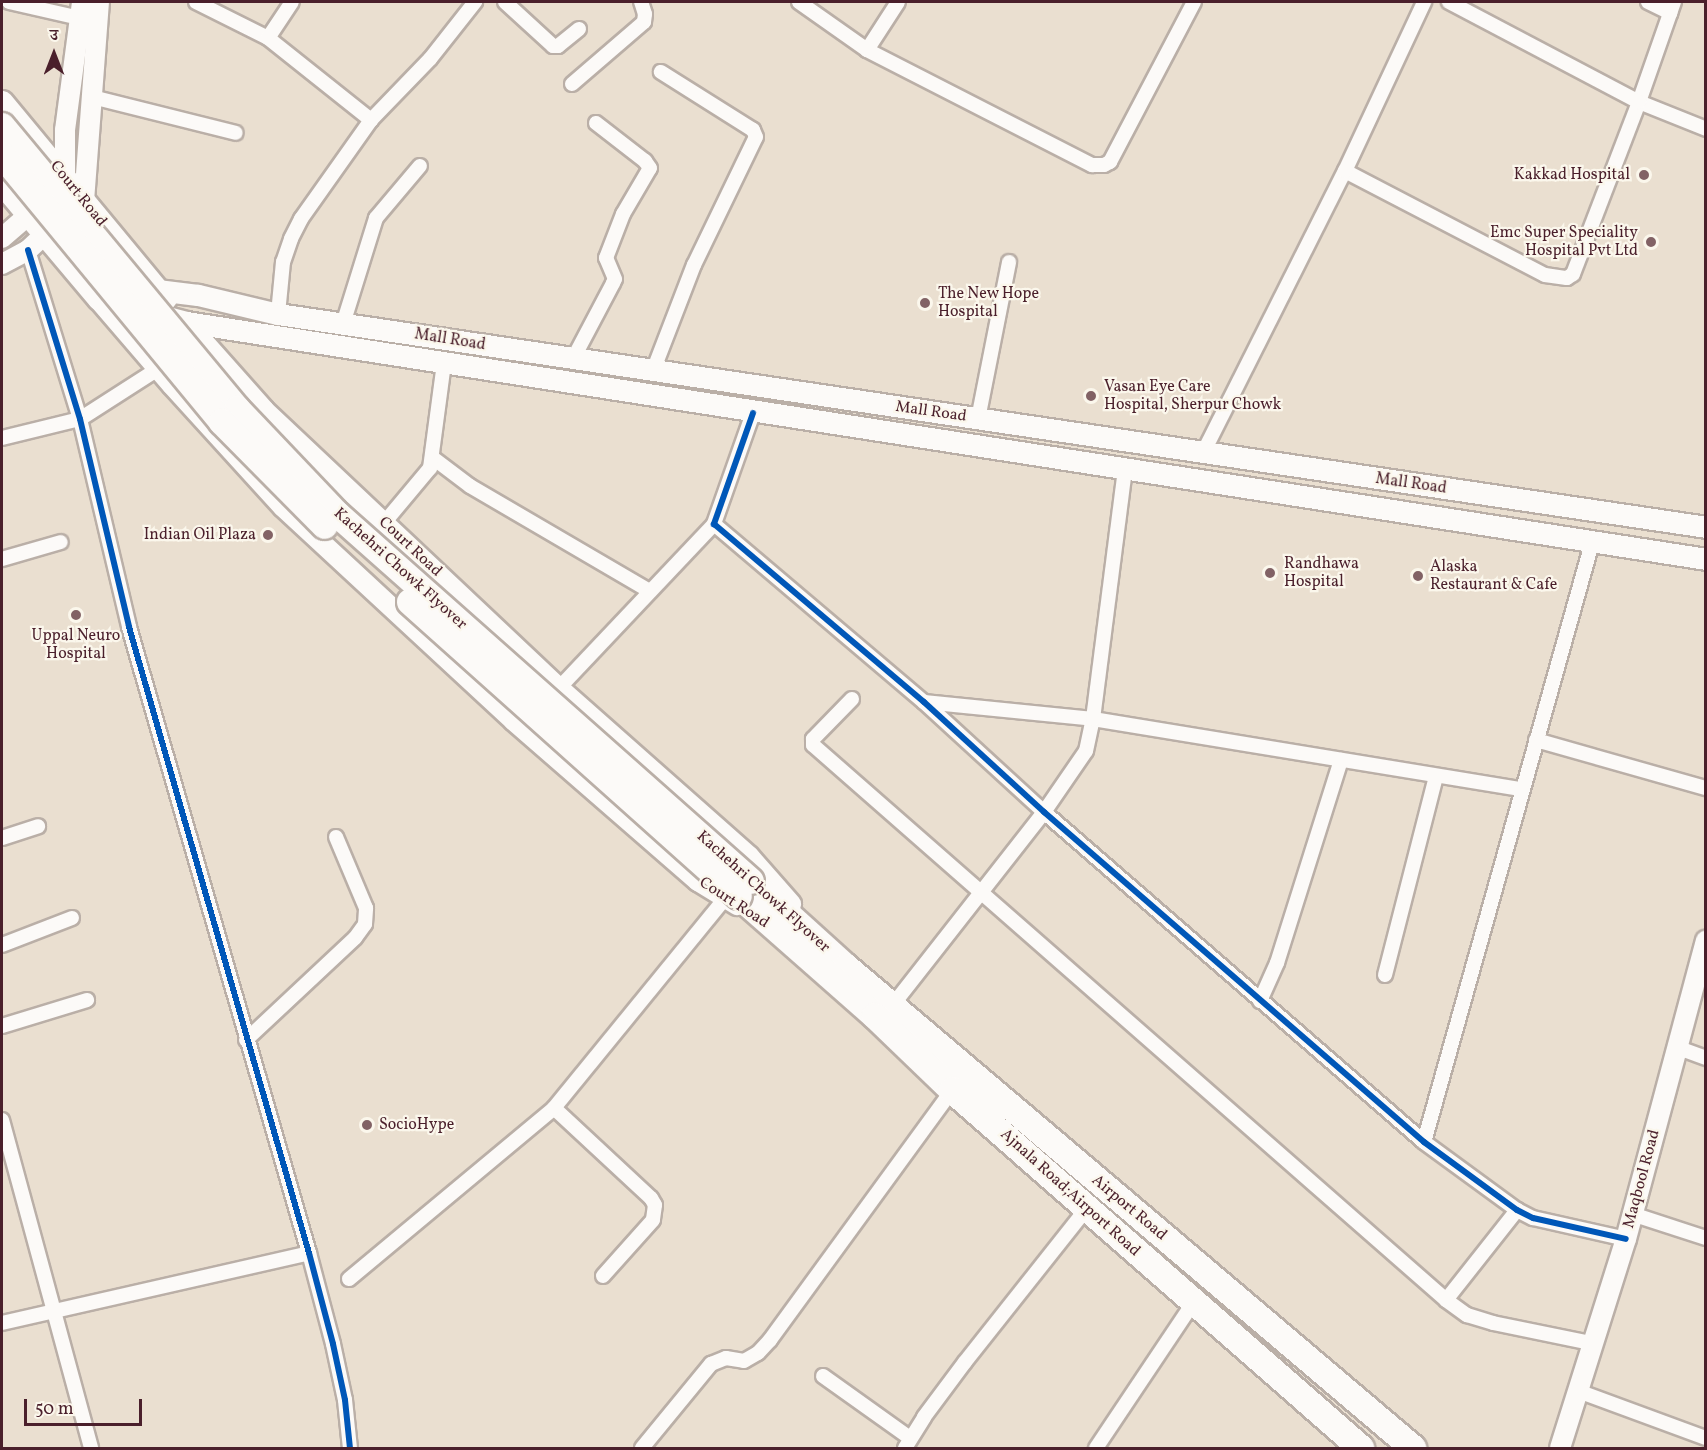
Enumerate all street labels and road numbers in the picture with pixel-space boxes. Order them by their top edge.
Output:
street label: Court Road [45,157,111,231]
street label: Mall Road [413,325,487,355]
street label: Mall Road [894,397,968,427]
street label: Mall Road [1374,469,1448,499]
street label: Kachehri Chowk Flyover [329,504,471,634]
street label: Court Road [374,513,446,581]
street label: Kachehri Chowk Flyover [692,827,834,957]
street label: Court Road [695,873,773,933]
street label: Ajnala Road;Airport Road [996,1125,1144,1261]
street label: Maqbool Road [1620,1128,1664,1230]
street label: Airport Road [1088,1171,1170,1245]

